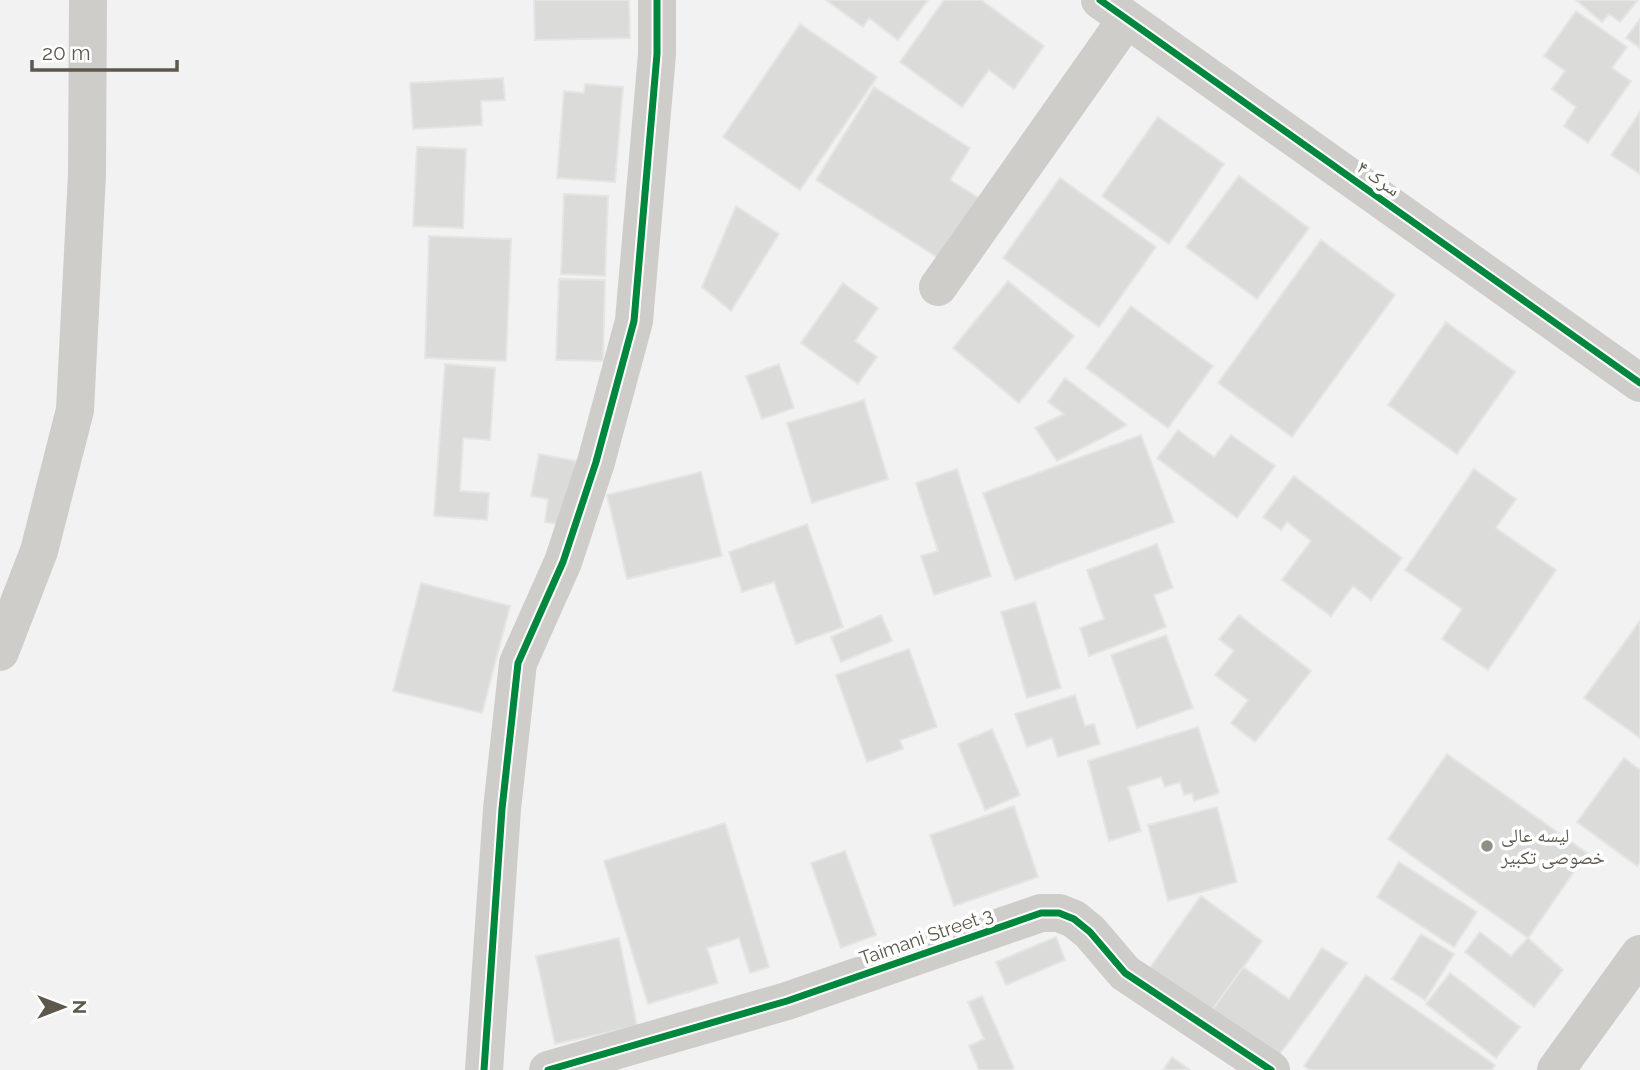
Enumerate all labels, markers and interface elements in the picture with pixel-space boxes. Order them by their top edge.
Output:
scale bar [32,28,177,72]
text: 20 m [42,40,90,65]
street label: سرک ۴ [1353,155,1405,201]
place label: لیسه عالی خصوصی تکبیر [1500,824,1605,869]
marker: لیسه عالی خصوصی تکبیر [1479,838,1495,854]
street label: Taimani Street 3 [856,903,996,969]
north arrow [28,972,98,1042]
text: N [69,1000,91,1014]

